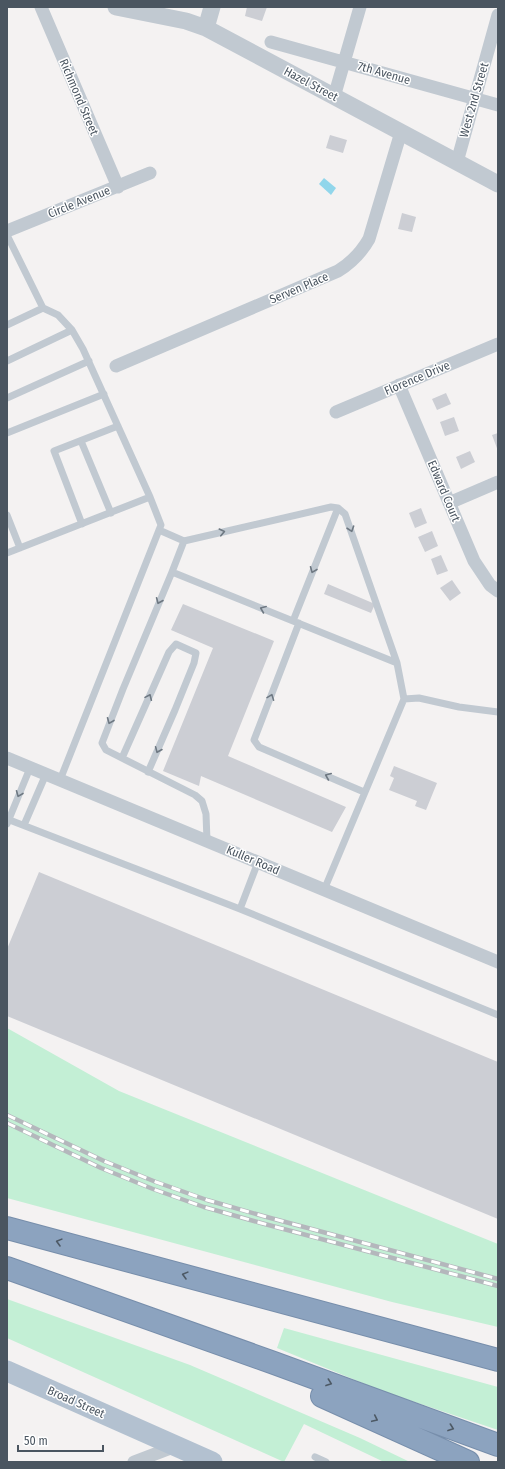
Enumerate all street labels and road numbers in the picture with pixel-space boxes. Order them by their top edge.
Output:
street label: Richmond Street [57,57,101,137]
street label: 7th Avenue [356,59,412,87]
street label: West 2nd Street [457,61,491,139]
street label: Hazel Street [282,64,341,104]
street label: Circle Avenue [46,183,112,221]
street label: Serven Place [268,269,331,307]
street label: Florence Drive [382,358,452,398]
street label: Edward Court [425,458,463,524]
street label: Kuller Road [224,842,282,878]
street label: Broad Street [45,1383,107,1421]

